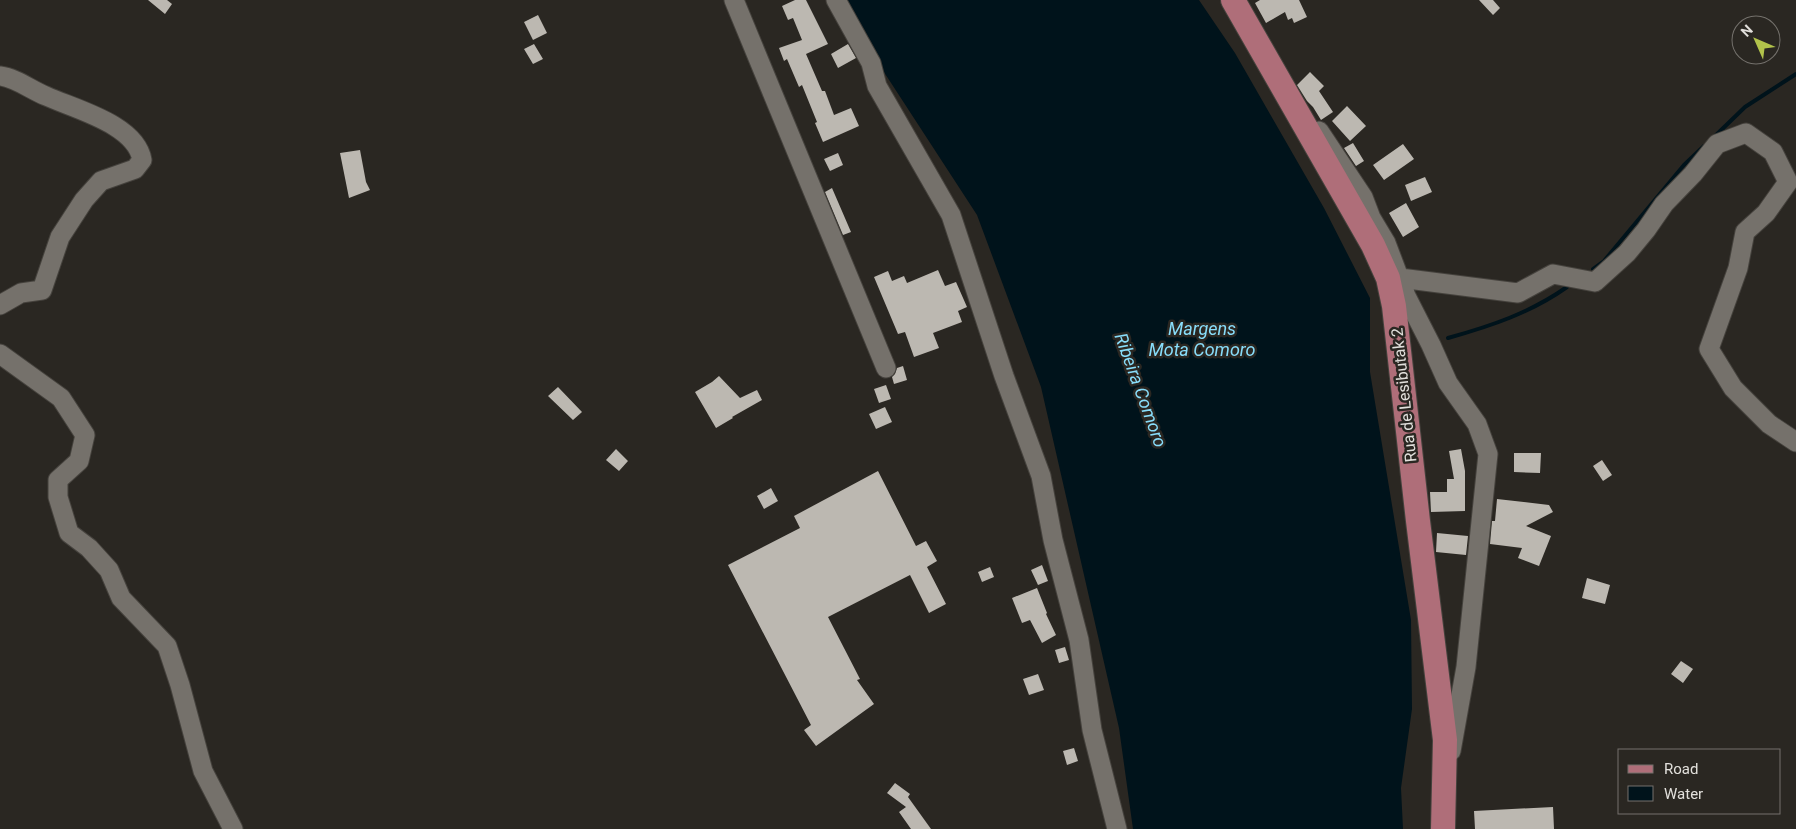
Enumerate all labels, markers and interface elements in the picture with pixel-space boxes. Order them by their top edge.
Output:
north arrow [1731,15,1781,65]
text: N [1738,22,1756,40]
water label: Margens Mota Comoro [1148,318,1256,360]
street label: Rua de Lesibutak 2 [1388,327,1420,463]
water label: Ribeira Comoro [1111,330,1171,450]
legend [1618,749,1781,814]
text: Road [1664,760,1698,778]
text: Water [1664,785,1703,803]

